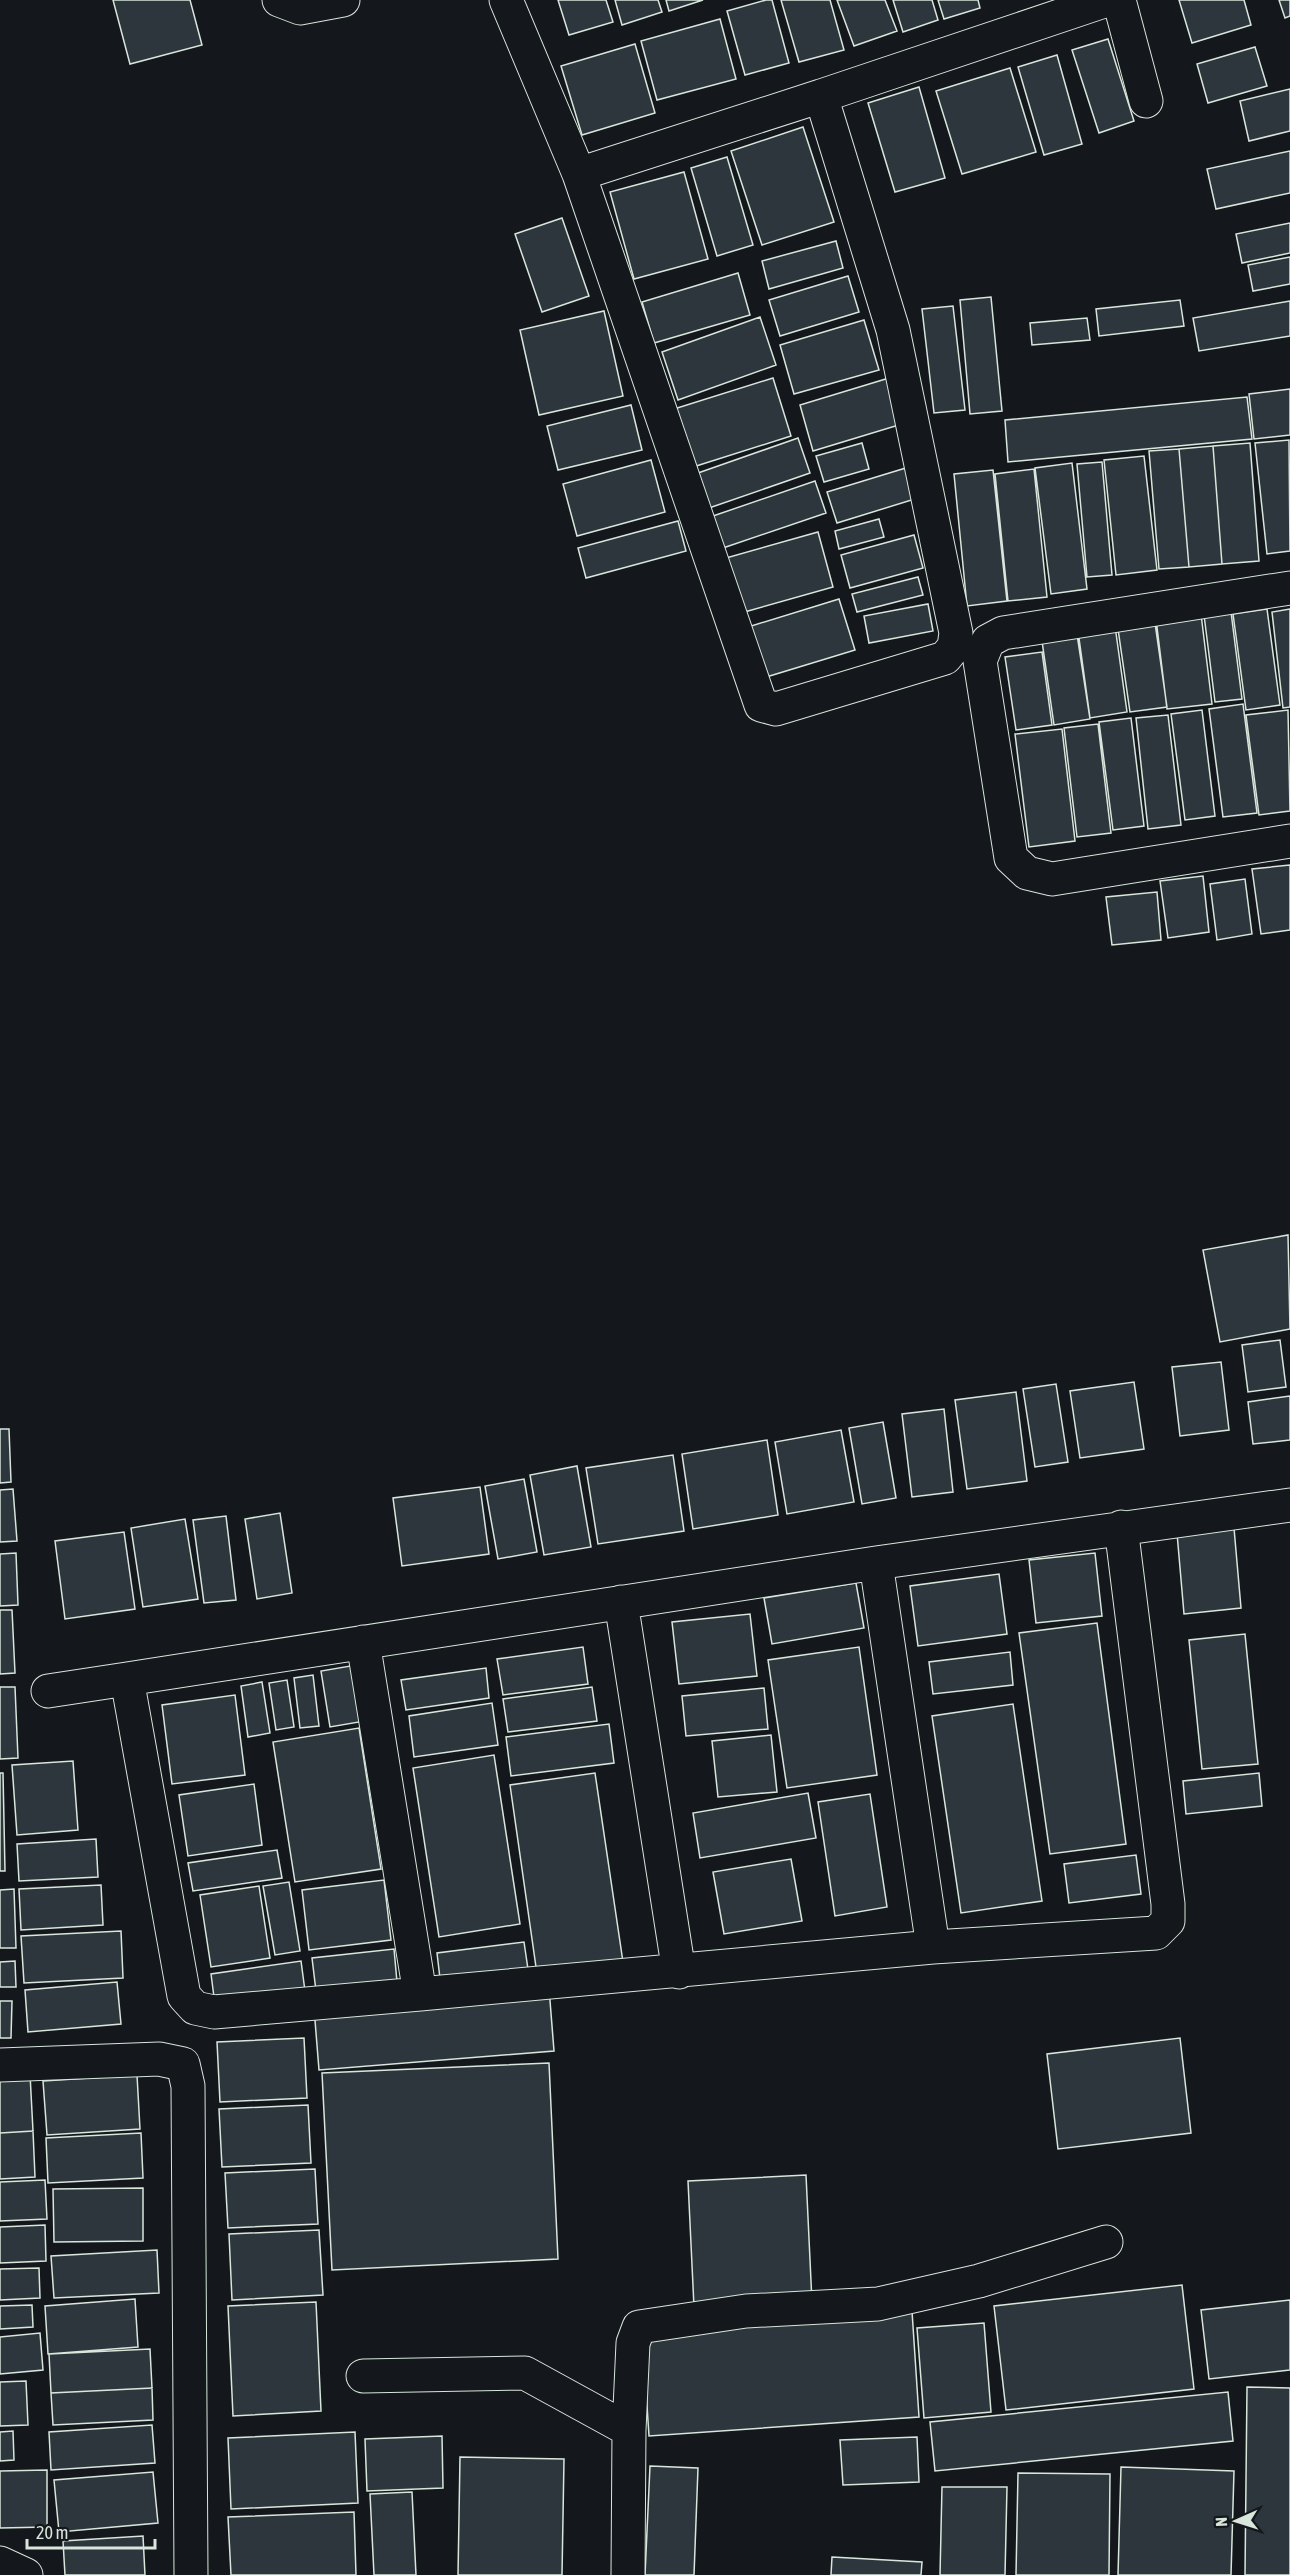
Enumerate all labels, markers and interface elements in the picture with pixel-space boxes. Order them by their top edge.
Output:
north arrow [1206,2491,1266,2551]
scale bar [27,2512,154,2550]
text: N [1212,2517,1230,2527]
text: 20 m [36,2522,68,2543]

